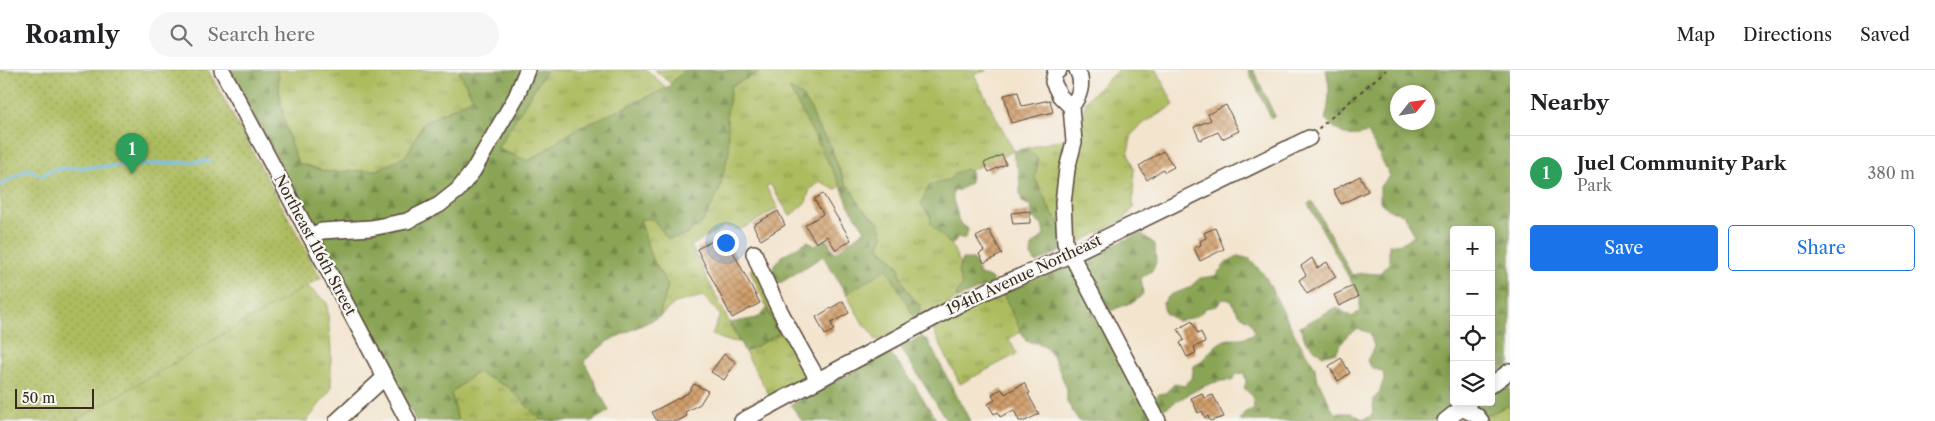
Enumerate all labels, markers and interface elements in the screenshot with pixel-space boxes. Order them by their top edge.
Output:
search box [149,12,499,57]
text: Roamly [25,20,119,49]
icon: search [167,21,195,49]
text: Search here [207,23,315,46]
text: Map [1676,24,1715,46]
text: Directions [1743,24,1832,46]
text: Saved [1860,24,1910,46]
north arrow [1390,85,1435,130]
text: Nearby [1530,90,1609,115]
pin: 1 [116,133,148,174]
text: Juel Community Park [1577,152,1786,175]
text: 1 [1542,163,1550,183]
text: 380 m [1867,163,1915,183]
street label: Northeast 116th Street [270,171,361,319]
text: Park [1577,175,1612,195]
button: Save [1530,225,1718,271]
button: Share [1728,225,1915,271]
map controls [1450,226,1495,406]
button: + [1450,226,1495,271]
your location [713,230,739,256]
street label: 194th Avenue Northeast [943,230,1105,319]
button: − [1450,271,1495,316]
button: locate [1450,316,1495,361]
button: layers [1450,361,1495,406]
scale bar [15,386,94,409]
text: 50 m [22,389,55,407]

